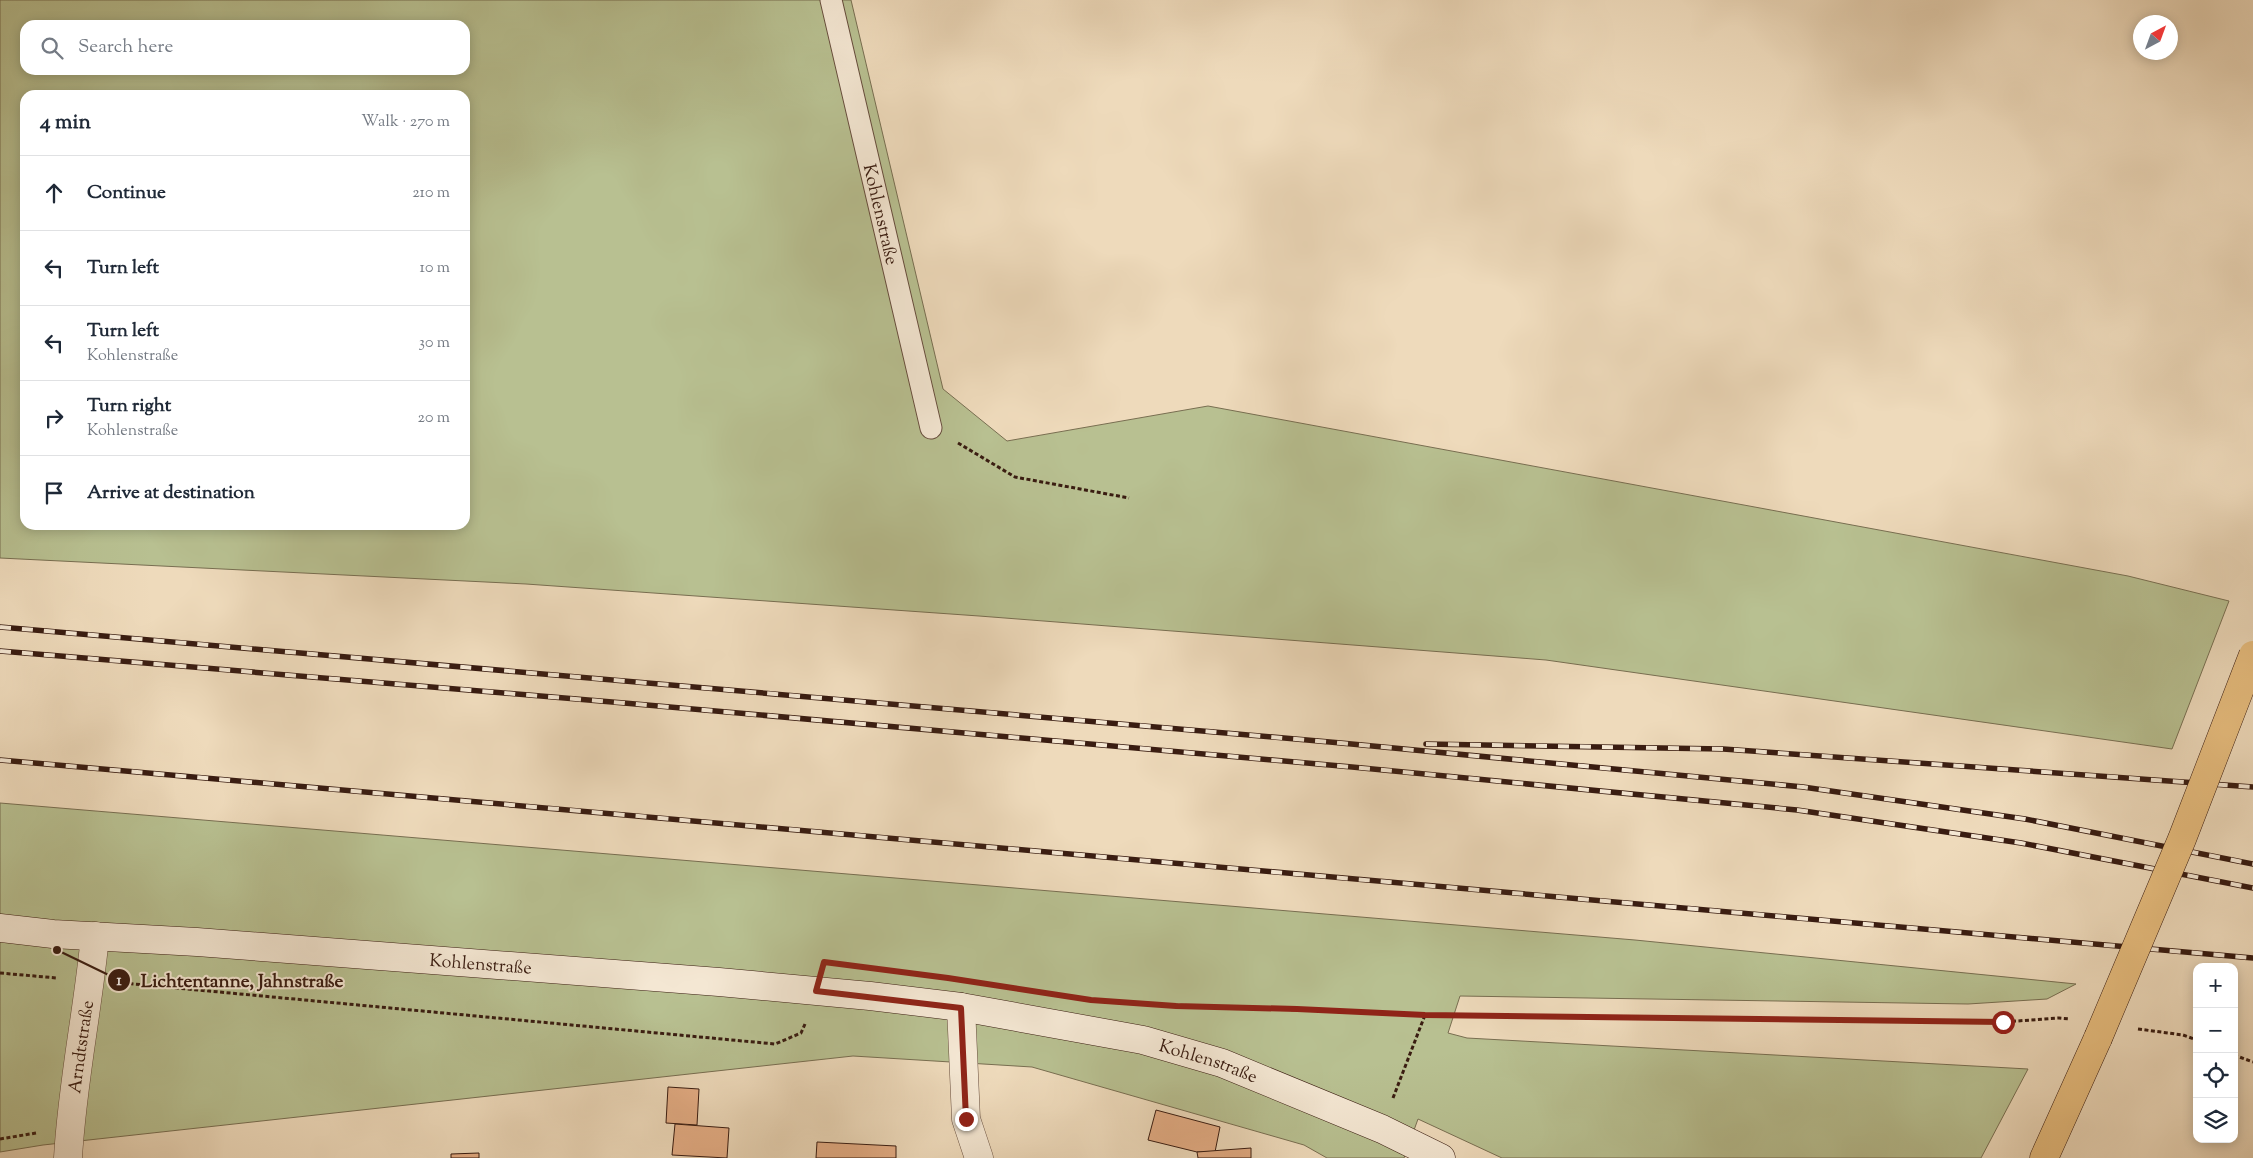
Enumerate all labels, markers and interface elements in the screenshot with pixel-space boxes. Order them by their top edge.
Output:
north arrow [2133,15,2178,60]
search box [20,20,470,75]
icon: search [38,34,66,62]
text: Search here [78,34,173,61]
text: 4 min [40,108,91,138]
text: Walk · 270 m [361,111,450,134]
street label: Kohlenstraße [855,162,903,268]
icon: ahead [40,179,68,207]
text: Continue [87,180,166,207]
text: 210 m [412,182,450,205]
icon: left [40,254,68,282]
text: Turn left [87,255,159,282]
text: 10 m [420,257,450,280]
text: Turn left [87,318,159,345]
icon: left [40,329,68,357]
text: 30 m [419,332,450,355]
text: Kohlenstraße [87,345,178,368]
text: Turn right [87,393,171,420]
icon: right [40,404,68,432]
text: 20 m [417,407,450,430]
text: Kohlenstraße [87,420,178,443]
icon: arrive [40,479,68,507]
text: Arrive at destination [87,480,255,507]
street label: Kohlenstraße [428,949,533,983]
callout: Lichtentanne, Jahnstraße [106,963,354,997]
map controls [2193,963,2238,1143]
button: + [2193,963,2238,1008]
text: Lichtentanne, Jahnstraße [141,969,343,996]
text: 1 [116,971,122,992]
street label: Arndtstraße [63,999,102,1095]
button: − [2193,1008,2238,1053]
route start [1992,1011,2015,1034]
street label: Kohlenstraße [1155,1034,1261,1091]
button: locate [2193,1053,2238,1098]
button: layers [2193,1098,2238,1143]
route end [955,1108,978,1131]

